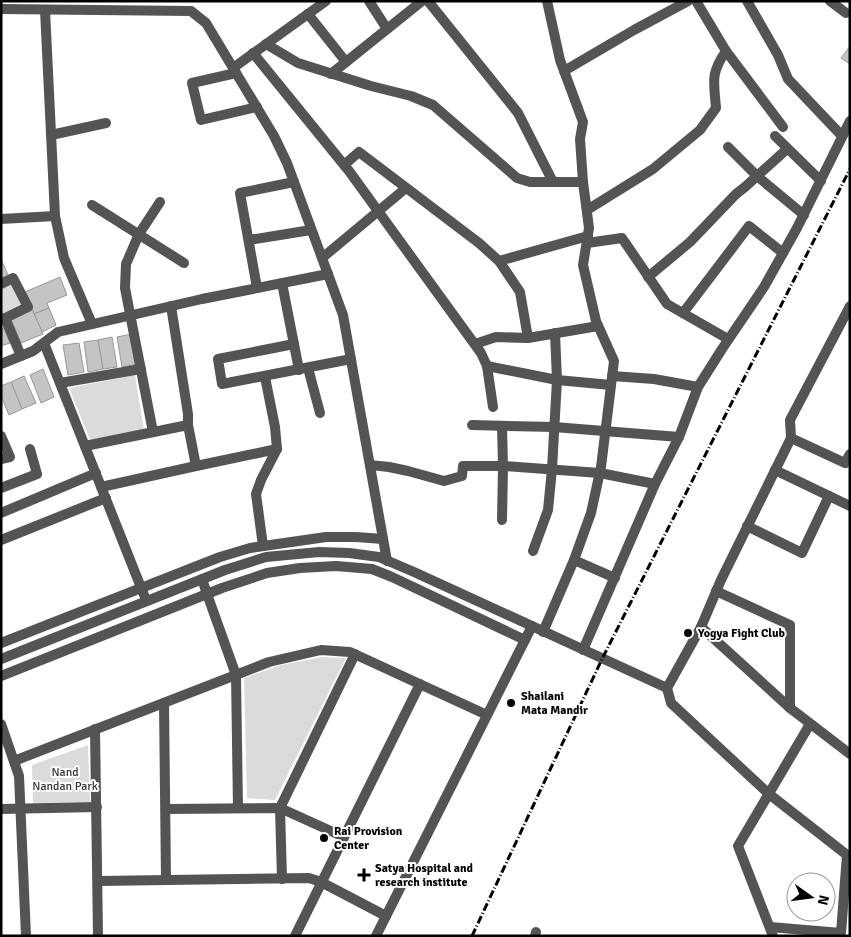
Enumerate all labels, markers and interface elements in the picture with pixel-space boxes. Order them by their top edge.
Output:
place label: Yogya Fight Club [697,626,786,641]
marker: Yogya Fight Club [682,627,694,639]
place label: Shailani Mata Mandir [521,689,588,718]
marker: Shailani Mata Mandir [505,697,517,709]
park label: Nand Nandan Park [32,765,98,794]
place label: Rai Provision Center [334,824,403,853]
marker: Rai Provision Center [318,832,330,844]
place label: Satya Hospital and research institute [375,861,474,890]
marker: Satya Hospital and research institute [357,868,371,882]
north arrow [786,872,836,922]
text: N [814,893,833,907]

